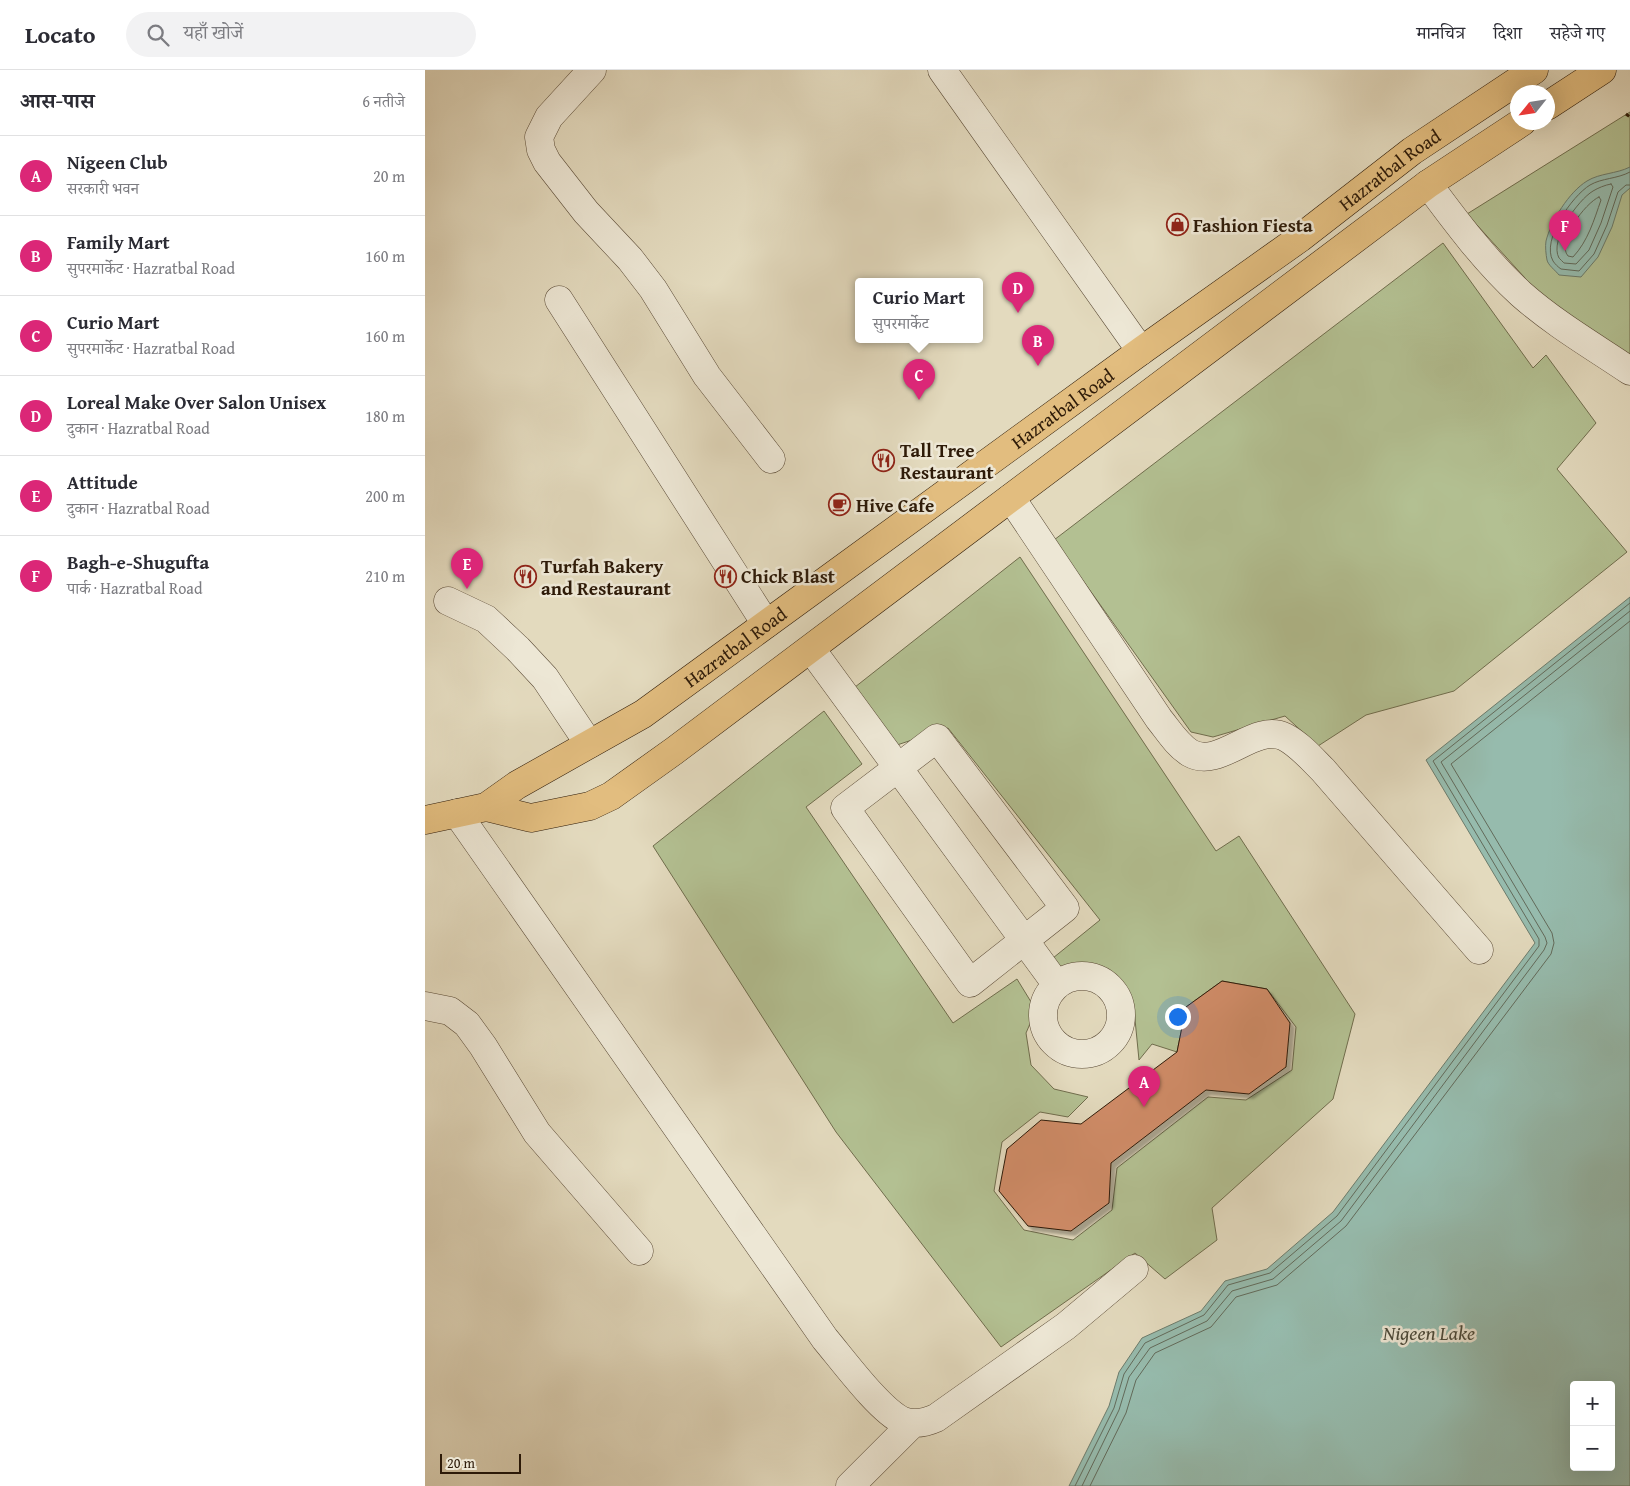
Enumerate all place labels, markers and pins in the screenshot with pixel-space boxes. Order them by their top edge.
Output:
pin: F [1549,210,1581,251]
place label: Fashion Fiesta [1193,211,1313,239]
shop icon: Fashion Fiesta [1165,213,1189,237]
pin: D [1002,272,1034,313]
pin: B [1022,325,1054,366]
pin: C [903,359,935,400]
place label: Tall Tree Restaurant [900,436,995,486]
restaurant icon: Tall Tree Restaurant [872,449,896,473]
place label: Hive Cafe [856,491,934,519]
cafe icon: Hive Cafe [828,493,852,517]
pin: E [451,548,483,589]
place label: Turfah Bakery and Restaurant [541,552,672,602]
place label: Chick Blast [741,562,836,590]
restaurant icon: Chick Blast [713,564,737,588]
restaurant icon: Turfah Bakery and Restaurant [513,565,537,589]
pin: A [1128,1066,1160,1107]

